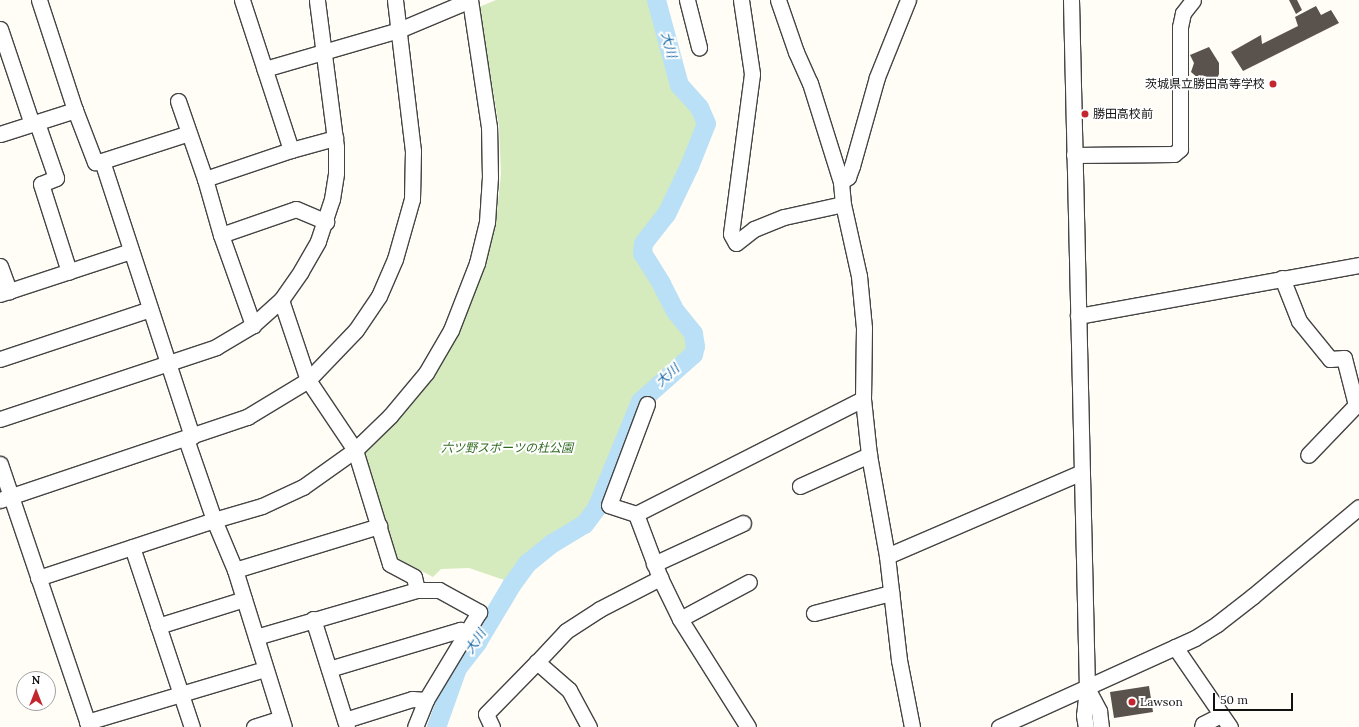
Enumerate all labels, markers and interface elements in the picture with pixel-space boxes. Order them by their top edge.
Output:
water label: 大川 [657,30,679,60]
place label: 茨城県立勝田高等学校 [1145,77,1265,91]
marker: 茨城県立勝田高等学校 [1268,79,1278,89]
place label: 勝田高校前 [1093,107,1153,121]
marker: 勝田高校前 [1080,109,1090,119]
water label: 大川 [653,362,683,390]
park label: 六ツ野スポーツの杜公園 [441,441,573,455]
water label: 大川 [462,627,490,657]
north arrow [16,671,56,711]
text: N [32,673,40,687]
scale bar [1215,685,1295,711]
text: 50 m [1220,692,1248,707]
place label: Lawson [1140,695,1183,709]
marker: Lawson [1127,697,1137,707]

